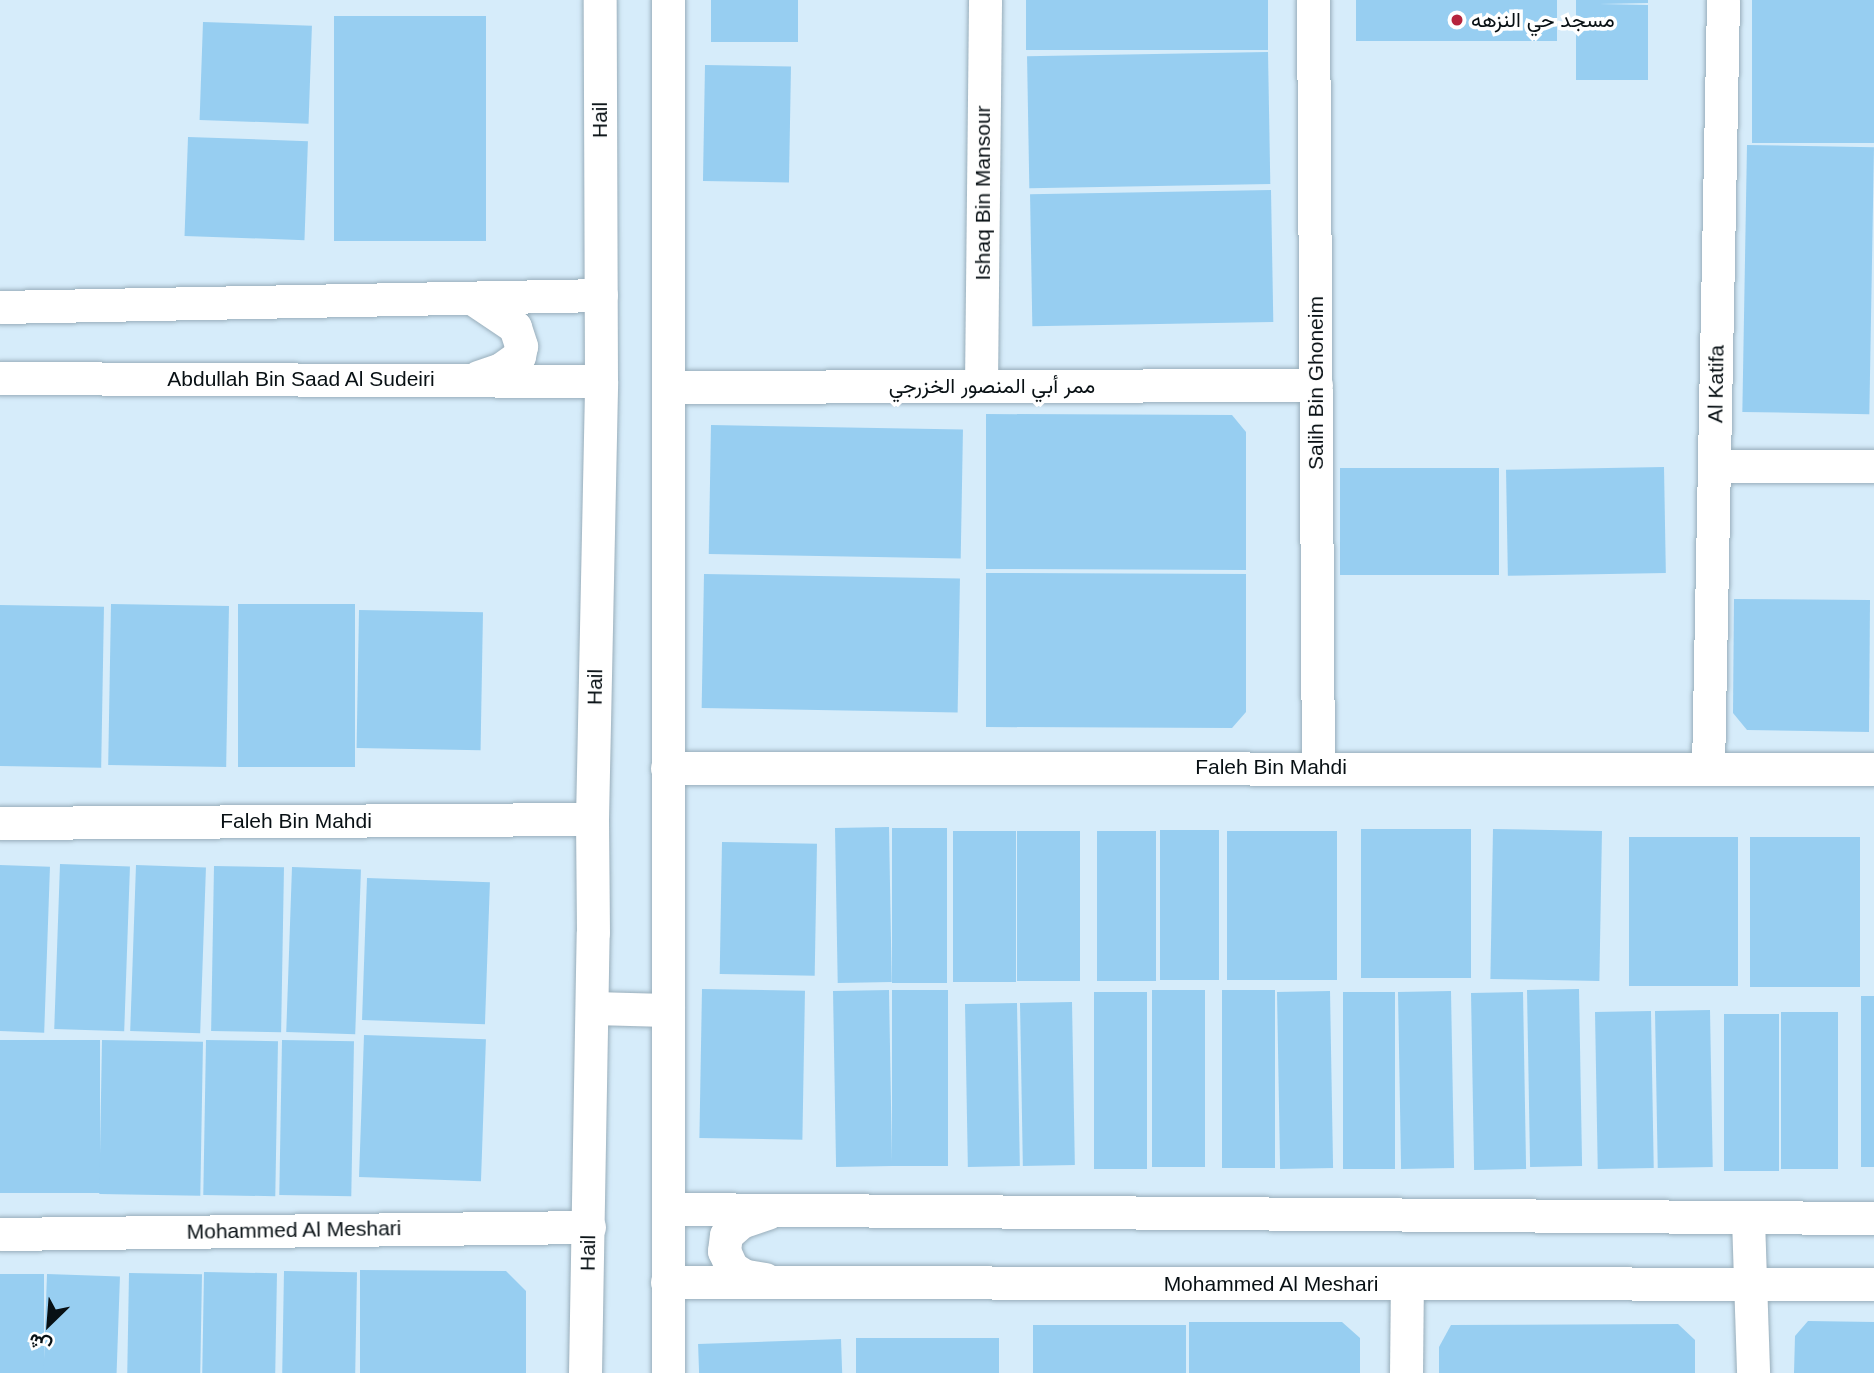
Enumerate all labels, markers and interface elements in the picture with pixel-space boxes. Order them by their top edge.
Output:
place label: مسجد حي النزهه [1471,7,1615,33]
marker: مسجد حي النزهه [1449,12,1465,28]
street label: Hail [587,102,613,138]
street label: Ishaq Bin Mansour [970,105,996,281]
street label: Salih Bin Ghoneim [1303,296,1329,470]
street label: Al Katifa [1703,345,1729,423]
street label: Abdullah Bin Saad Al Sudeiri [167,366,435,392]
street label: ممر أبي المنصور الخزرجي [889,373,1095,399]
street label: Hail [582,669,608,705]
street label: Faleh Bin Mahdi [1195,754,1347,780]
street label: Faleh Bin Mahdi [220,808,372,834]
street label: Mohammed Al Meshari [186,1216,402,1244]
street label: Hail [575,1235,601,1271]
street label: Mohammed Al Meshari [1163,1271,1379,1297]
north arrow [14,1289,84,1359]
text: ش [25,1329,55,1358]

